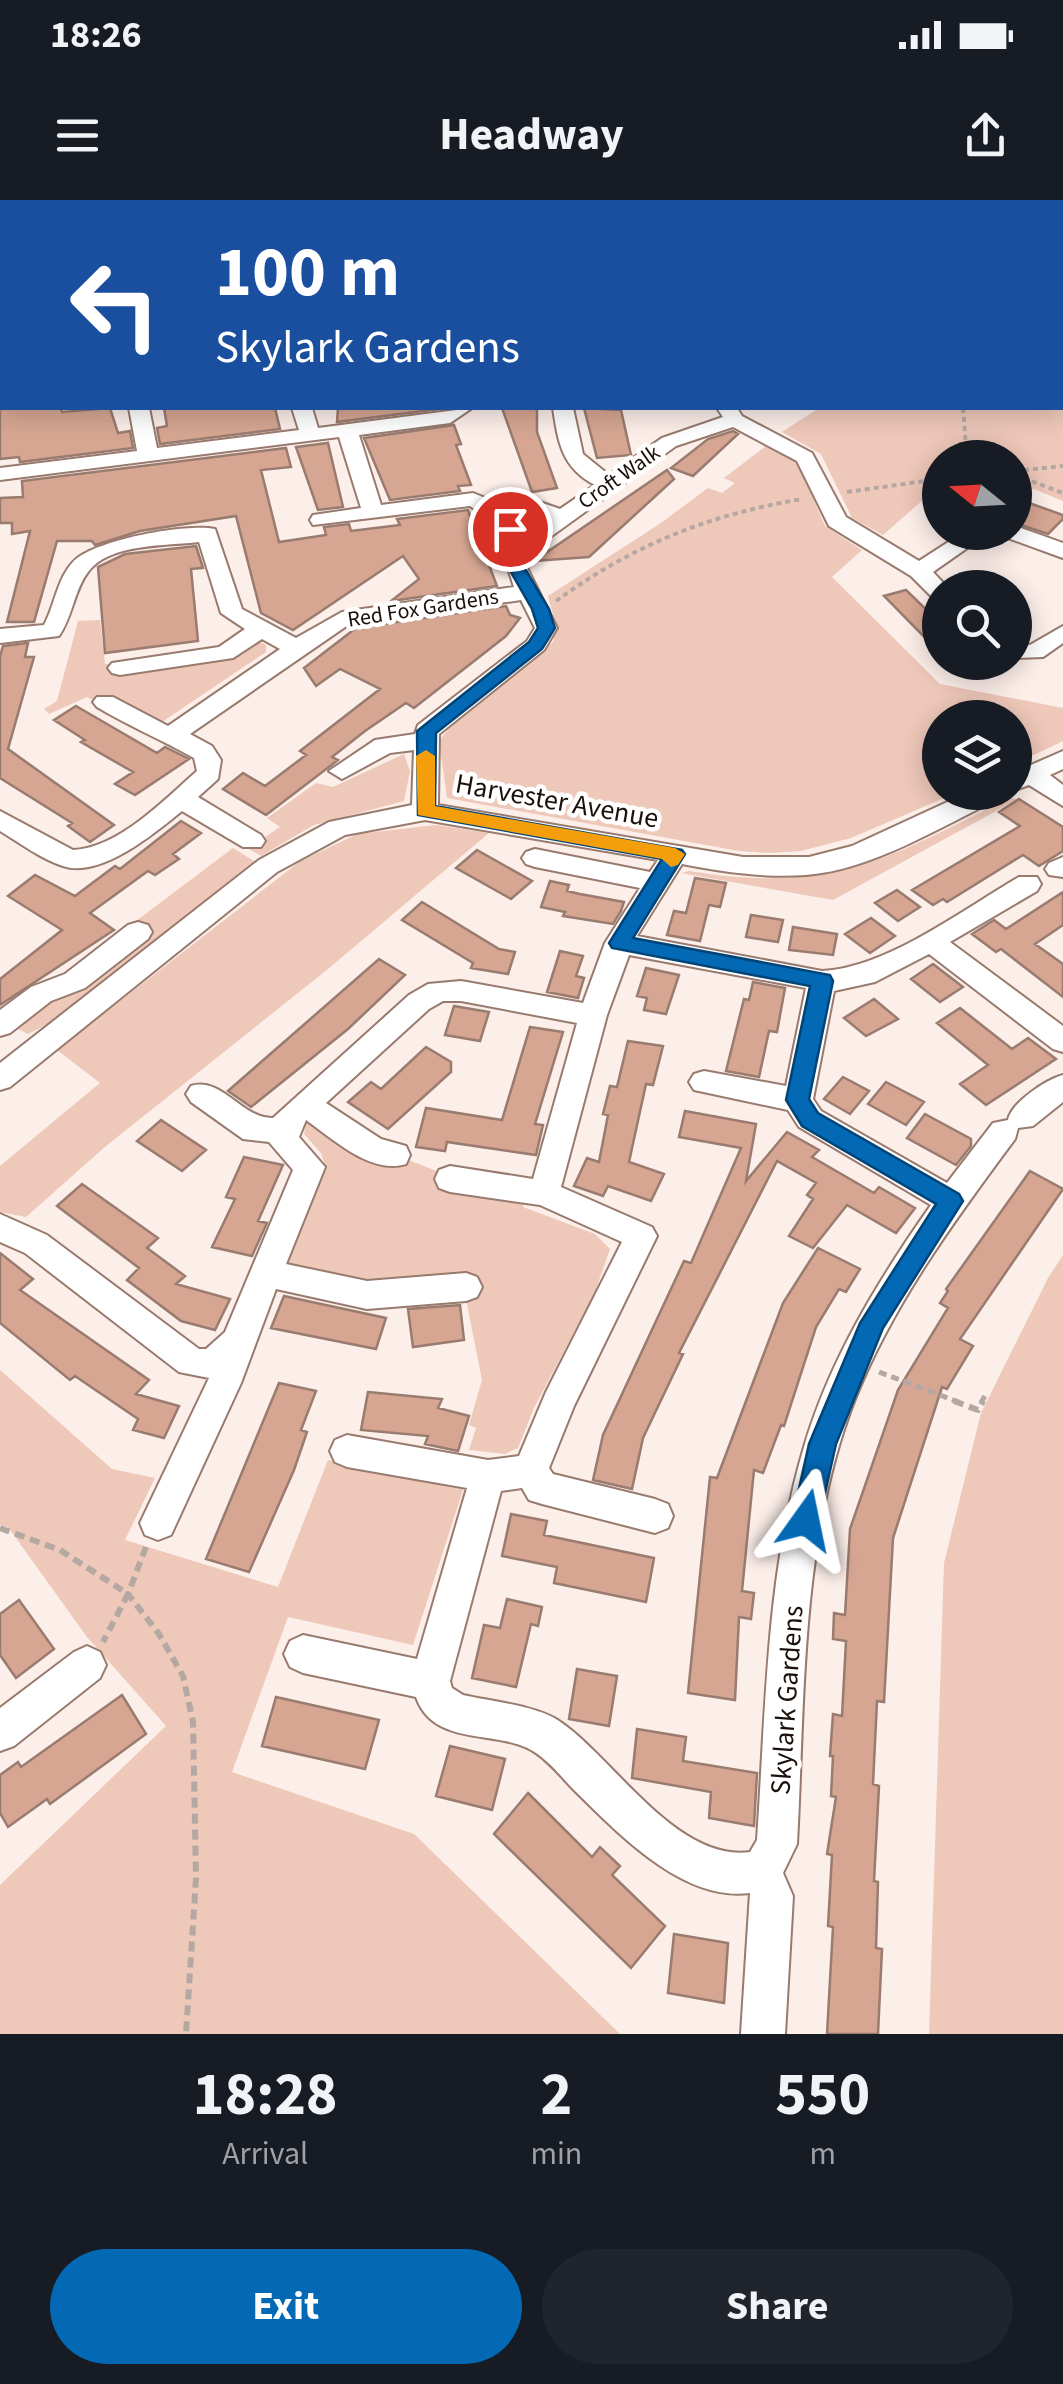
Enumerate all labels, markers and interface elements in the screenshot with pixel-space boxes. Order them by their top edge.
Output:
text: 18:26 [50,8,142,62]
text: Headway [439,103,624,167]
icon: menu [50,108,105,163]
icon: share [958,108,1013,163]
text: 100 m [215,223,400,323]
icon: left [50,240,180,370]
text: Skylark Gardens [215,316,520,380]
street label: Croft Walk [571,437,667,517]
north arrow [922,440,1032,550]
map controls [922,440,1032,810]
pin [468,487,553,572]
icon: arrive [483,502,538,557]
button: search [922,570,1032,680]
street label: Red Fox Gardens [345,580,501,636]
button: layers [922,700,1032,810]
street label: Harvester Avenue [452,763,662,839]
position arrow [754,1468,858,1572]
street label: Skylark Gardens [760,1604,814,1796]
text: 18:28 [193,2053,338,2138]
text: 2 [541,2053,572,2138]
text: 550 [775,2053,870,2138]
text: Arrival [222,2131,308,2177]
text: min [530,2131,582,2177]
text: m [809,2131,836,2177]
button: Exit [50,2249,522,2364]
button: Share [542,2249,1013,2364]

